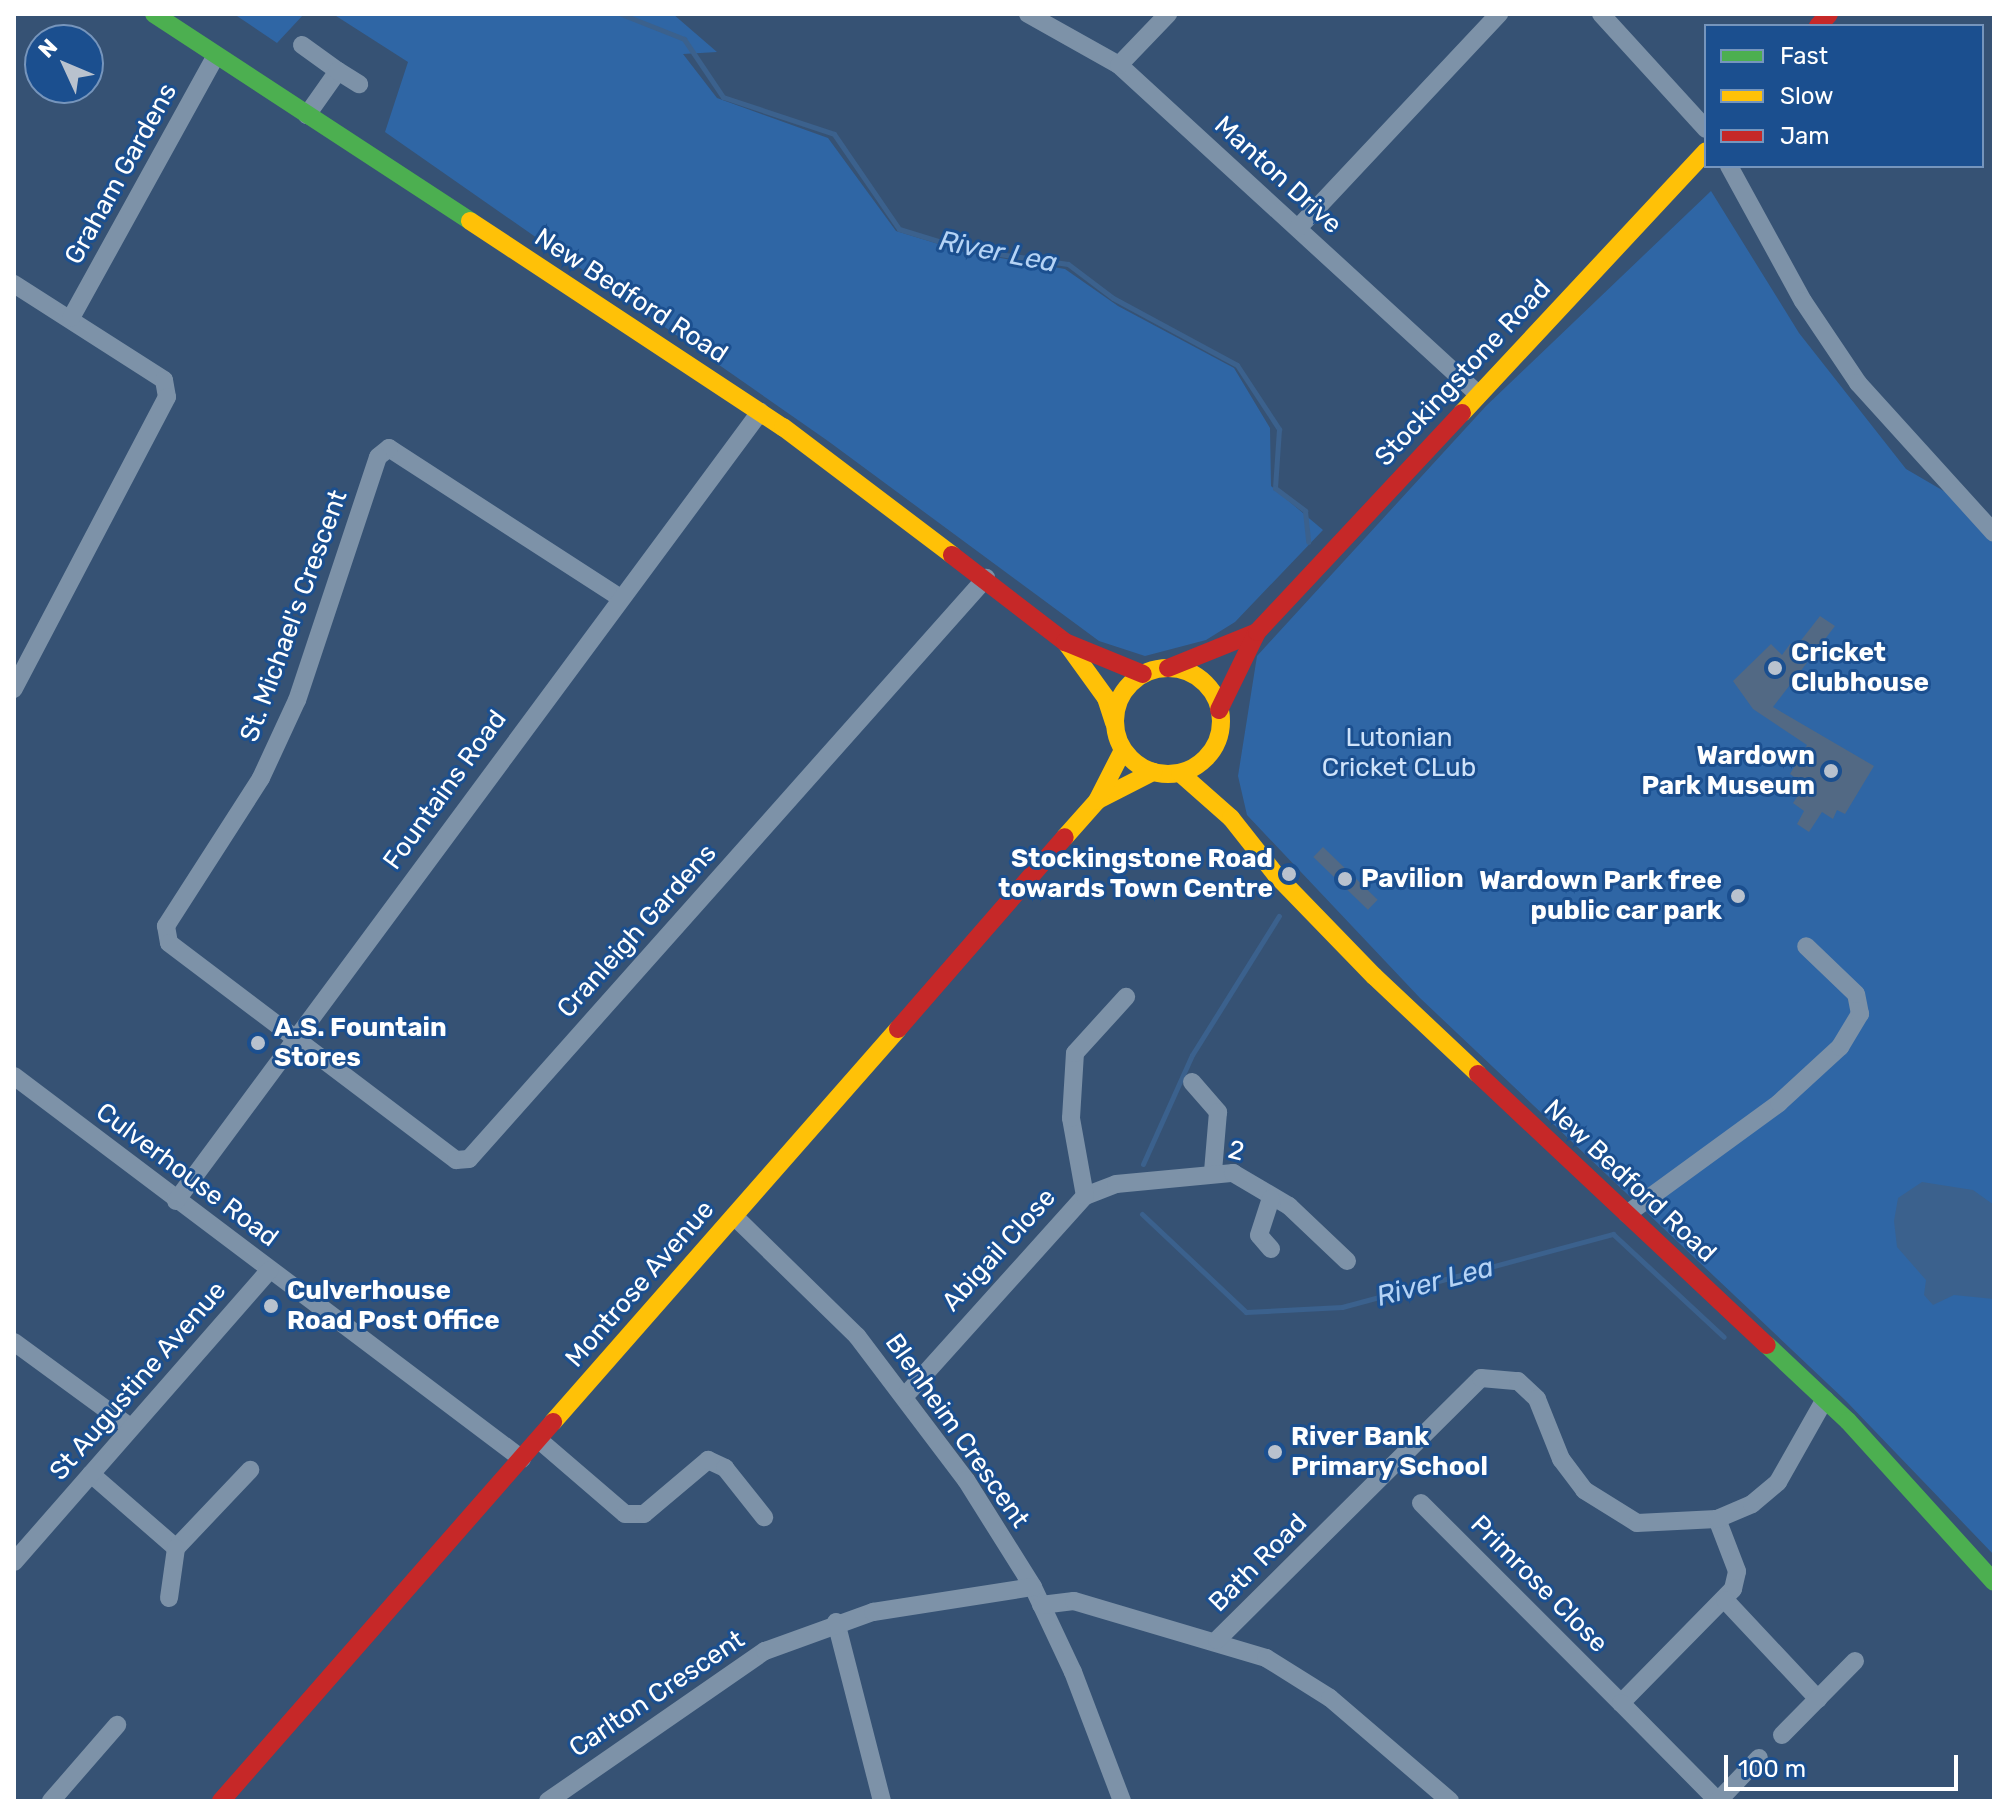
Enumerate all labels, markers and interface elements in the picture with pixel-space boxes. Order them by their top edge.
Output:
north arrow [24,24,104,104]
legend [1704,24,1984,168]
text: N [33,33,63,63]
text: Fast [1780,42,1828,70]
street label: Graham Gardens [58,78,184,270]
text: Slow [1780,82,1833,110]
street label: Manton Drive [1208,110,1348,240]
text: Jam [1780,122,1830,150]
street label: New Bedford Road [528,222,734,370]
water label: River Lea [936,224,1060,280]
street label: Stockingstone Road [1369,273,1557,473]
street label: St. Michael's Crescent [234,486,354,746]
place label: Cricket Clubhouse [1791,637,1929,698]
marker: Cricket Clubhouse [1766,659,1784,677]
street label: Fountains Road [377,704,513,876]
park label: Lutonian Cricket CLub [1322,722,1476,784]
place label: Wardown Park Museum [1641,740,1815,802]
marker: Wardown Park Museum [1822,762,1840,780]
street label: Cranleigh Gardens [551,838,723,1024]
place label: Stockingstone Road towards Town Centre [998,843,1273,904]
place label: Pavilion [1361,863,1464,895]
marker: Stockingstone Road towards Town Centre [1280,865,1298,883]
place label: Wardown Park free public car park [1479,865,1722,926]
marker: Pavilion [1336,870,1354,888]
marker: Wardown Park free public car park [1729,887,1747,905]
place label: A.S. Fountain Stores [274,1012,447,1074]
marker: A.S. Fountain Stores [249,1034,267,1052]
street label: New Bedford Road [1537,1093,1723,1269]
street label: Culverhouse Road [90,1096,284,1254]
street label: 2 [1225,1134,1247,1168]
street label: Abigail Close [936,1182,1062,1318]
street label: Montrose Avenue [559,1194,721,1374]
water label: River Lea [1372,1250,1498,1314]
street label: St Augustine Avenue [43,1275,233,1487]
place label: Culverhouse Road Post Office [287,1275,500,1336]
marker: Culverhouse Road Post Office [262,1297,280,1315]
street label: Blenheim Crescent [878,1328,1036,1534]
place label: River Bank Primary School [1291,1421,1489,1482]
marker: River Bank Primary School [1266,1443,1284,1461]
street label: Bath Road [1203,1508,1313,1618]
street label: Primrose Close [1464,1509,1614,1659]
street label: Carlton Crescent [564,1624,750,1764]
scale bar [1728,1739,1962,1789]
text: 100 m [1738,1755,1806,1783]

